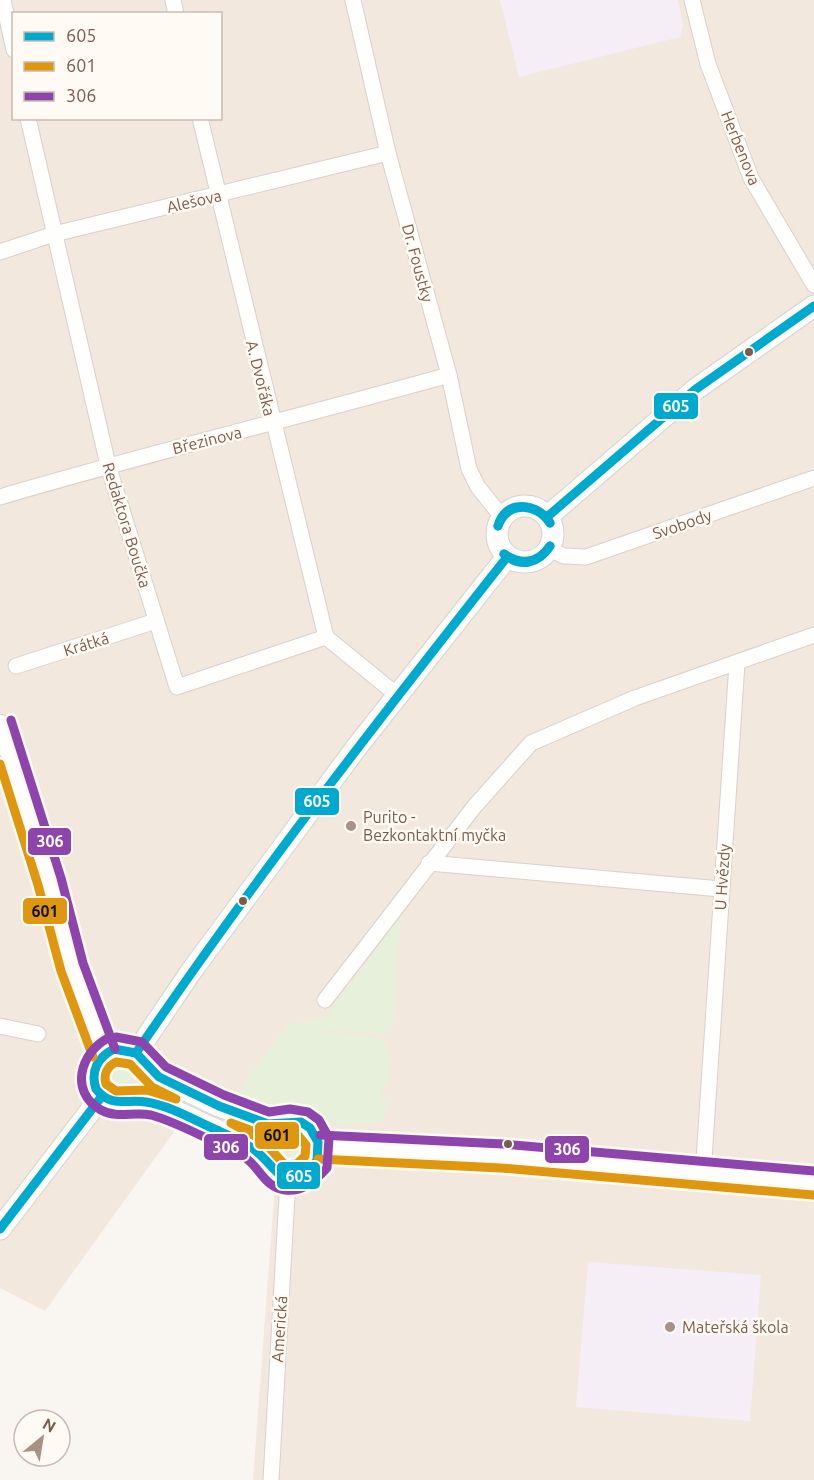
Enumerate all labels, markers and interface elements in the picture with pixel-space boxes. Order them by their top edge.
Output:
legend [12,12,222,120]
text: 605 [66,25,96,45]
text: 601 [66,55,96,75]
text: 306 [66,85,96,105]
street label: Herbenova [718,108,764,188]
street label: Alešova [165,186,223,216]
street label: Dr. Foustky [399,222,437,304]
street label: A. Dvořáka [243,338,279,418]
unlabelled marker [743,346,755,358]
line badge: 605 [653,392,699,420]
text: 605 [662,397,690,415]
street label: Březinova [170,423,244,457]
street label: Redaktora Boučka [99,460,155,590]
street label: Svobody [650,505,714,542]
street label: Krátká [61,629,111,659]
line badge: 605 [294,787,340,816]
text: 605 [303,792,331,810]
place label: Purito - Bezkontaktní myčka [363,808,506,844]
marker: Purito - Bezkontaktní myčka [344,819,358,833]
line badge: 306 [27,827,72,856]
text: 306 [36,832,64,850]
street label: U Hvězdy [711,843,733,911]
unlabelled marker [237,895,249,907]
line badge: 601 [22,897,68,925]
text: 601 [31,902,59,920]
line badge: 601 [254,1121,300,1150]
text: 601 [263,1126,291,1144]
line badge: 306 [203,1133,249,1161]
line badge: 306 [544,1135,590,1164]
text: 306 [212,1138,240,1156]
unlabelled marker [502,1138,514,1150]
text: 306 [553,1140,581,1158]
line badge: 605 [276,1161,321,1190]
text: 605 [285,1167,313,1185]
street label: Americká [268,1295,290,1363]
place label: Mateřská škola [682,1318,789,1336]
marker: Mateřská škola [663,1320,677,1334]
north arrow [12,1408,72,1468]
text: N [40,1414,59,1436]

